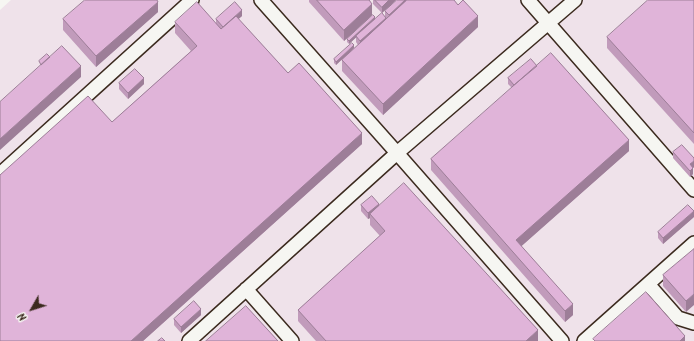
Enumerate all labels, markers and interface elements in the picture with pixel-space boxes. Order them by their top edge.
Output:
north arrow [12,289,52,329]
text: N [13,308,32,325]

